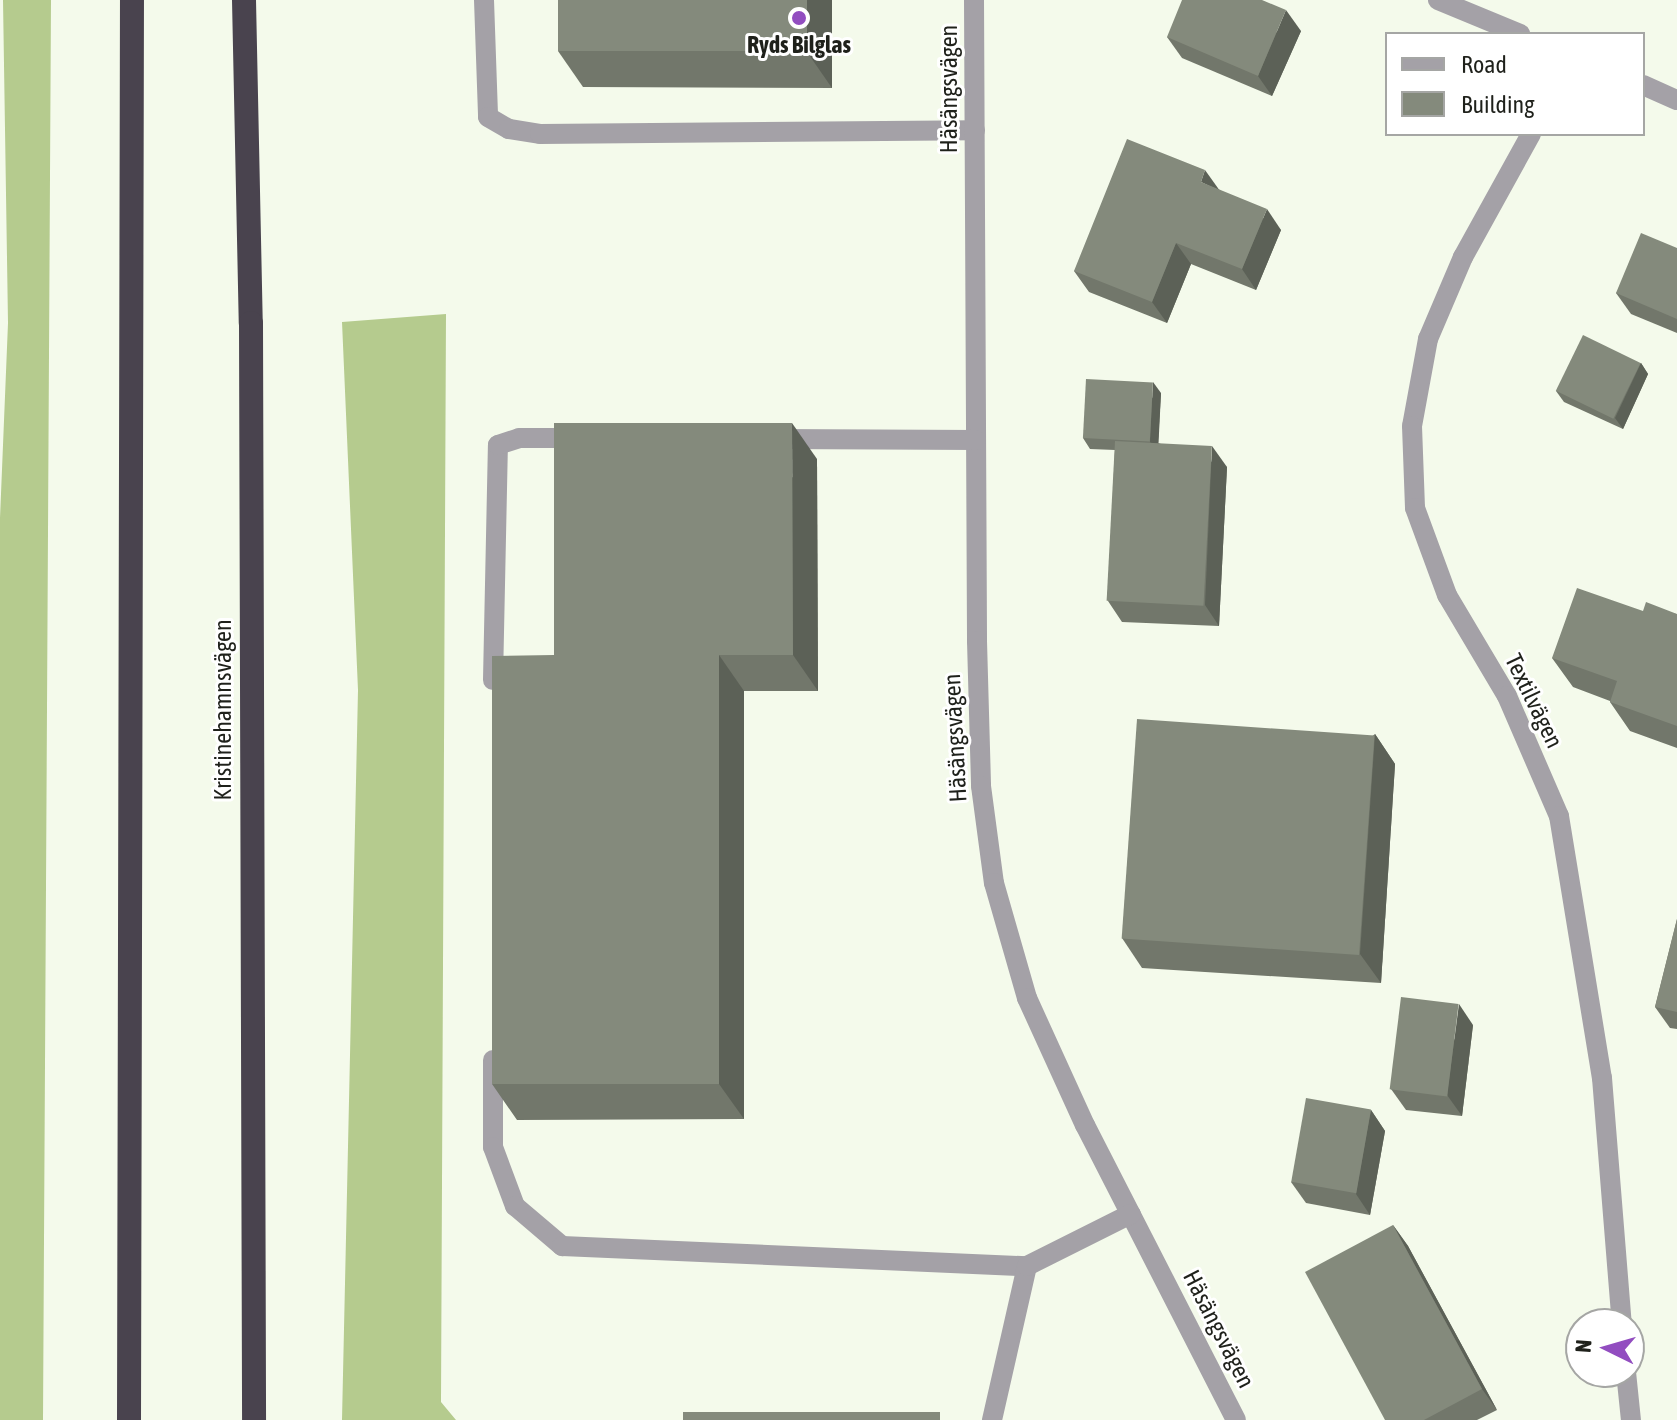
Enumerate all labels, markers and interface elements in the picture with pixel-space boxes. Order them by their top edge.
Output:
marker: Ryds Bilglas [790,9,808,27]
street label: Häsängsvägen [935,25,963,153]
place label: Ryds Bilglas [747,31,851,59]
legend [1385,32,1645,136]
text: Road [1461,51,1507,78]
text: Building [1461,91,1534,118]
street label: Kristinehamnsvägen [209,619,237,801]
street label: Textilvägen [1499,649,1569,753]
street label: Häsängsvägen [937,673,973,803]
street label: Häsängsvägen [1177,1265,1261,1393]
north arrow [1565,1308,1645,1388]
text: N [1570,1338,1597,1354]

